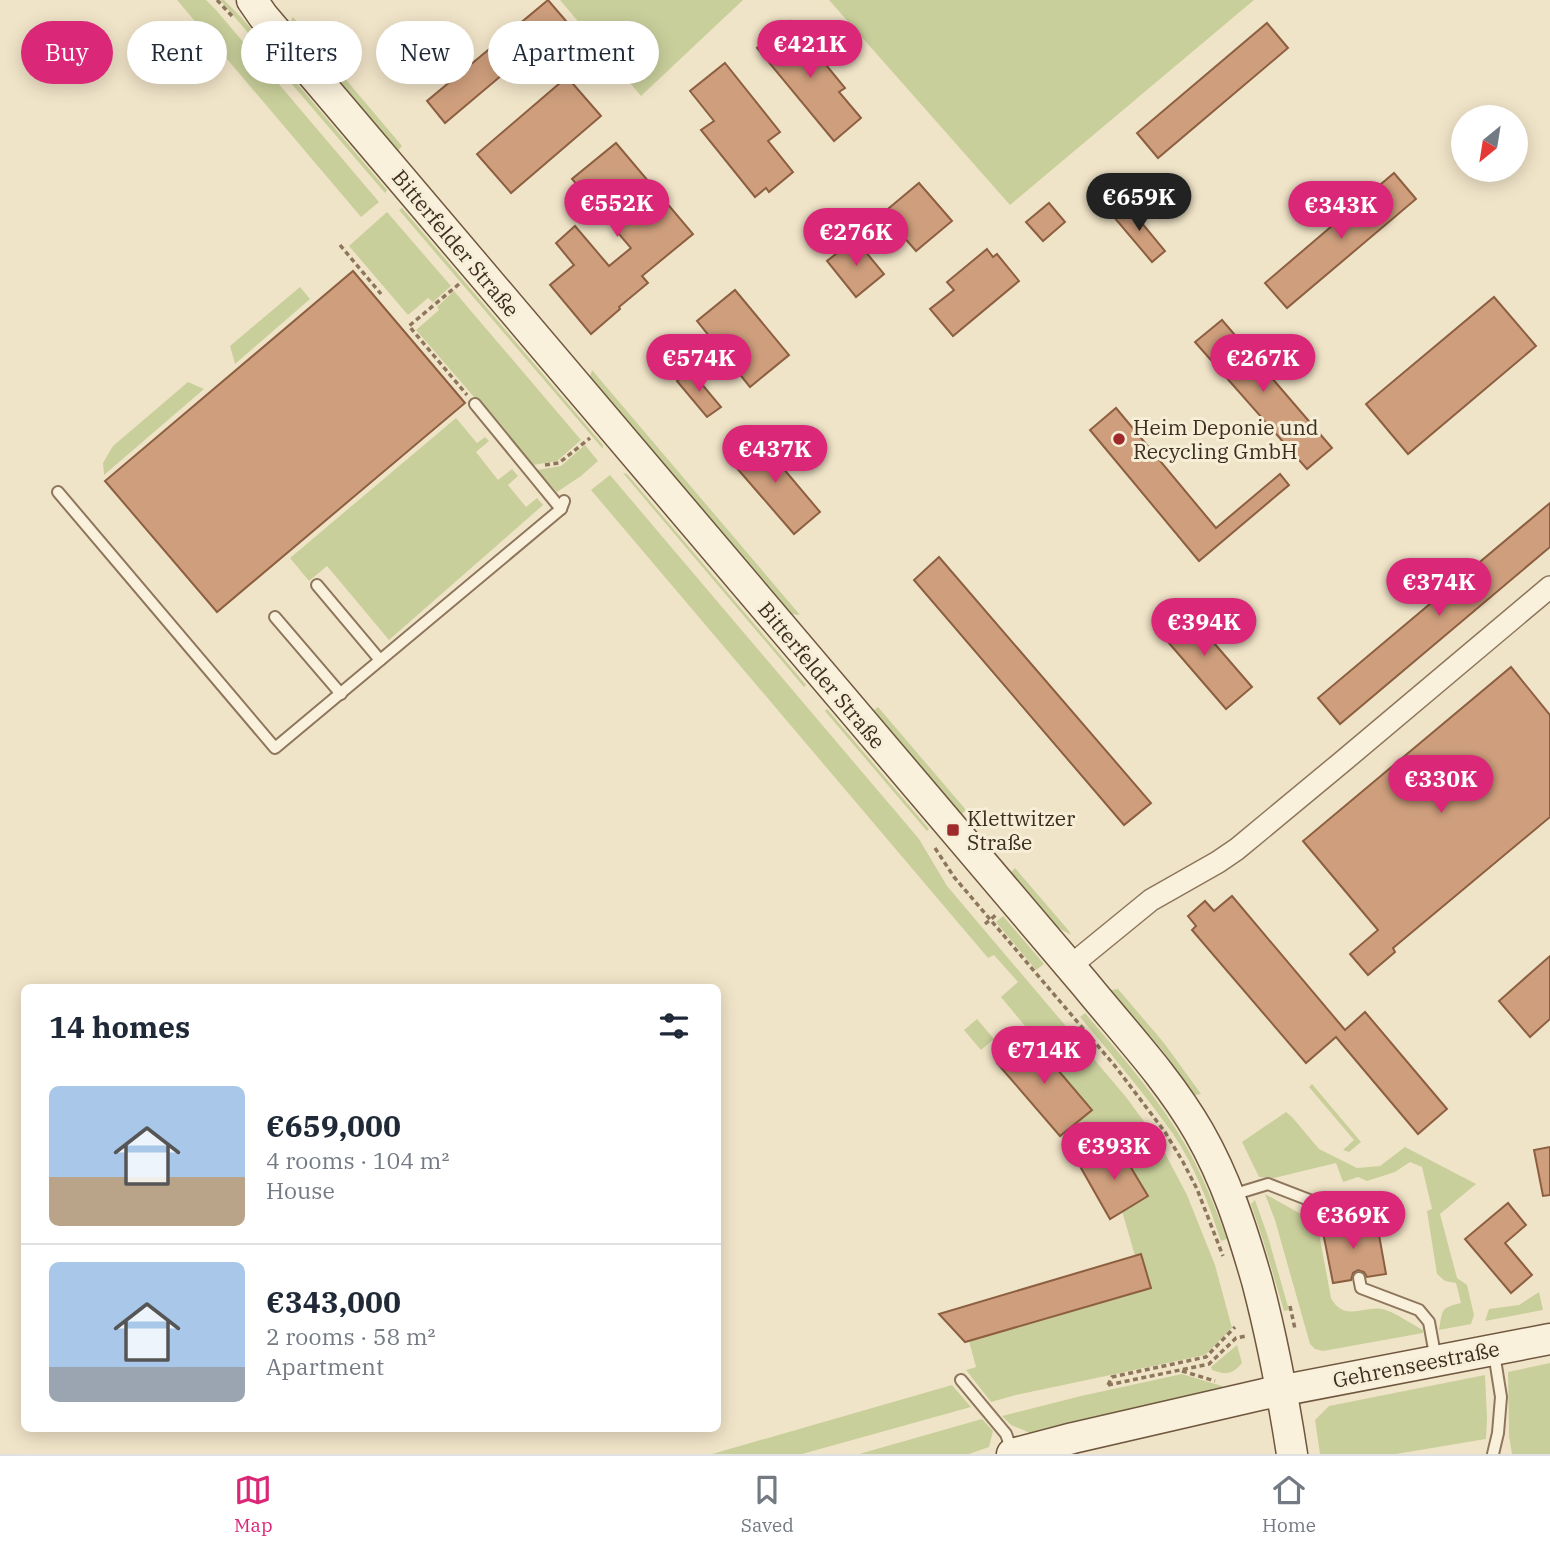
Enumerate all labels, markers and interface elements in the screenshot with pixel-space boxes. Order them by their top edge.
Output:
pin: €421K [761,20,859,80]
chip: Buy [21,21,113,84]
chip: Rent [127,21,227,84]
chip: Filters [241,21,362,84]
chip: New [376,21,474,84]
chip: Apartment [488,21,659,84]
text: €421K [773,28,847,58]
north arrow [1451,105,1528,182]
map controls [1451,105,1528,182]
street label: Bitterfelder Straße [386,163,526,323]
pin: €659K [1090,174,1188,233]
pin: €552K [568,180,666,239]
text: €659K [1102,181,1176,211]
pin: €343K [1292,182,1390,241]
text: €552K [580,187,654,217]
text: €343K [1304,189,1378,219]
pin: €276K [807,208,905,268]
text: €276K [819,216,893,246]
pin: €574K [650,334,748,394]
pin: €267K [1214,334,1312,394]
text: €574K [662,342,736,372]
text: €267K [1226,342,1300,372]
place label: Heim Deponie und Recycling GmbH [1133,413,1319,465]
pin: €437K [726,426,824,485]
marker: Heim Deponie und Recycling GmbH [1111,431,1127,447]
text: €437K [738,433,812,463]
pin: €374K [1390,558,1488,618]
text: €374K [1402,566,1476,596]
street label: Bitterfelder Straße [752,595,892,755]
pin: €394K [1155,598,1253,658]
text: €394K [1167,606,1241,636]
pin: €330K [1392,756,1490,815]
text: €330K [1404,763,1478,793]
place label: Klettwitzer Straße [967,804,1076,856]
marker: Klettwitzer Straße [945,822,961,838]
text: 14 homes [49,1007,190,1046]
icon: filters [655,1007,693,1045]
pin: €714K [995,1026,1093,1086]
text: €714K [1007,1034,1081,1064]
text: €659,000 [266,1106,401,1145]
icon: home [105,1114,189,1198]
pin: €393K [1065,1122,1163,1182]
text: €393K [1077,1130,1151,1160]
text: 4 rooms · 104 m² [266,1145,449,1175]
text: House [266,1175,335,1205]
pin: €369K [1304,1192,1402,1251]
text: €369K [1316,1199,1390,1229]
text: €343,000 [266,1282,401,1321]
icon: home [105,1290,189,1374]
text: 2 rooms · 58 m² [266,1321,436,1351]
street label: Gehrenseestraße [1330,1334,1502,1394]
text: Apartment [266,1351,384,1381]
tab: Map [234,1471,273,1537]
tab: Saved [741,1471,794,1537]
tab: Home [1262,1471,1316,1537]

